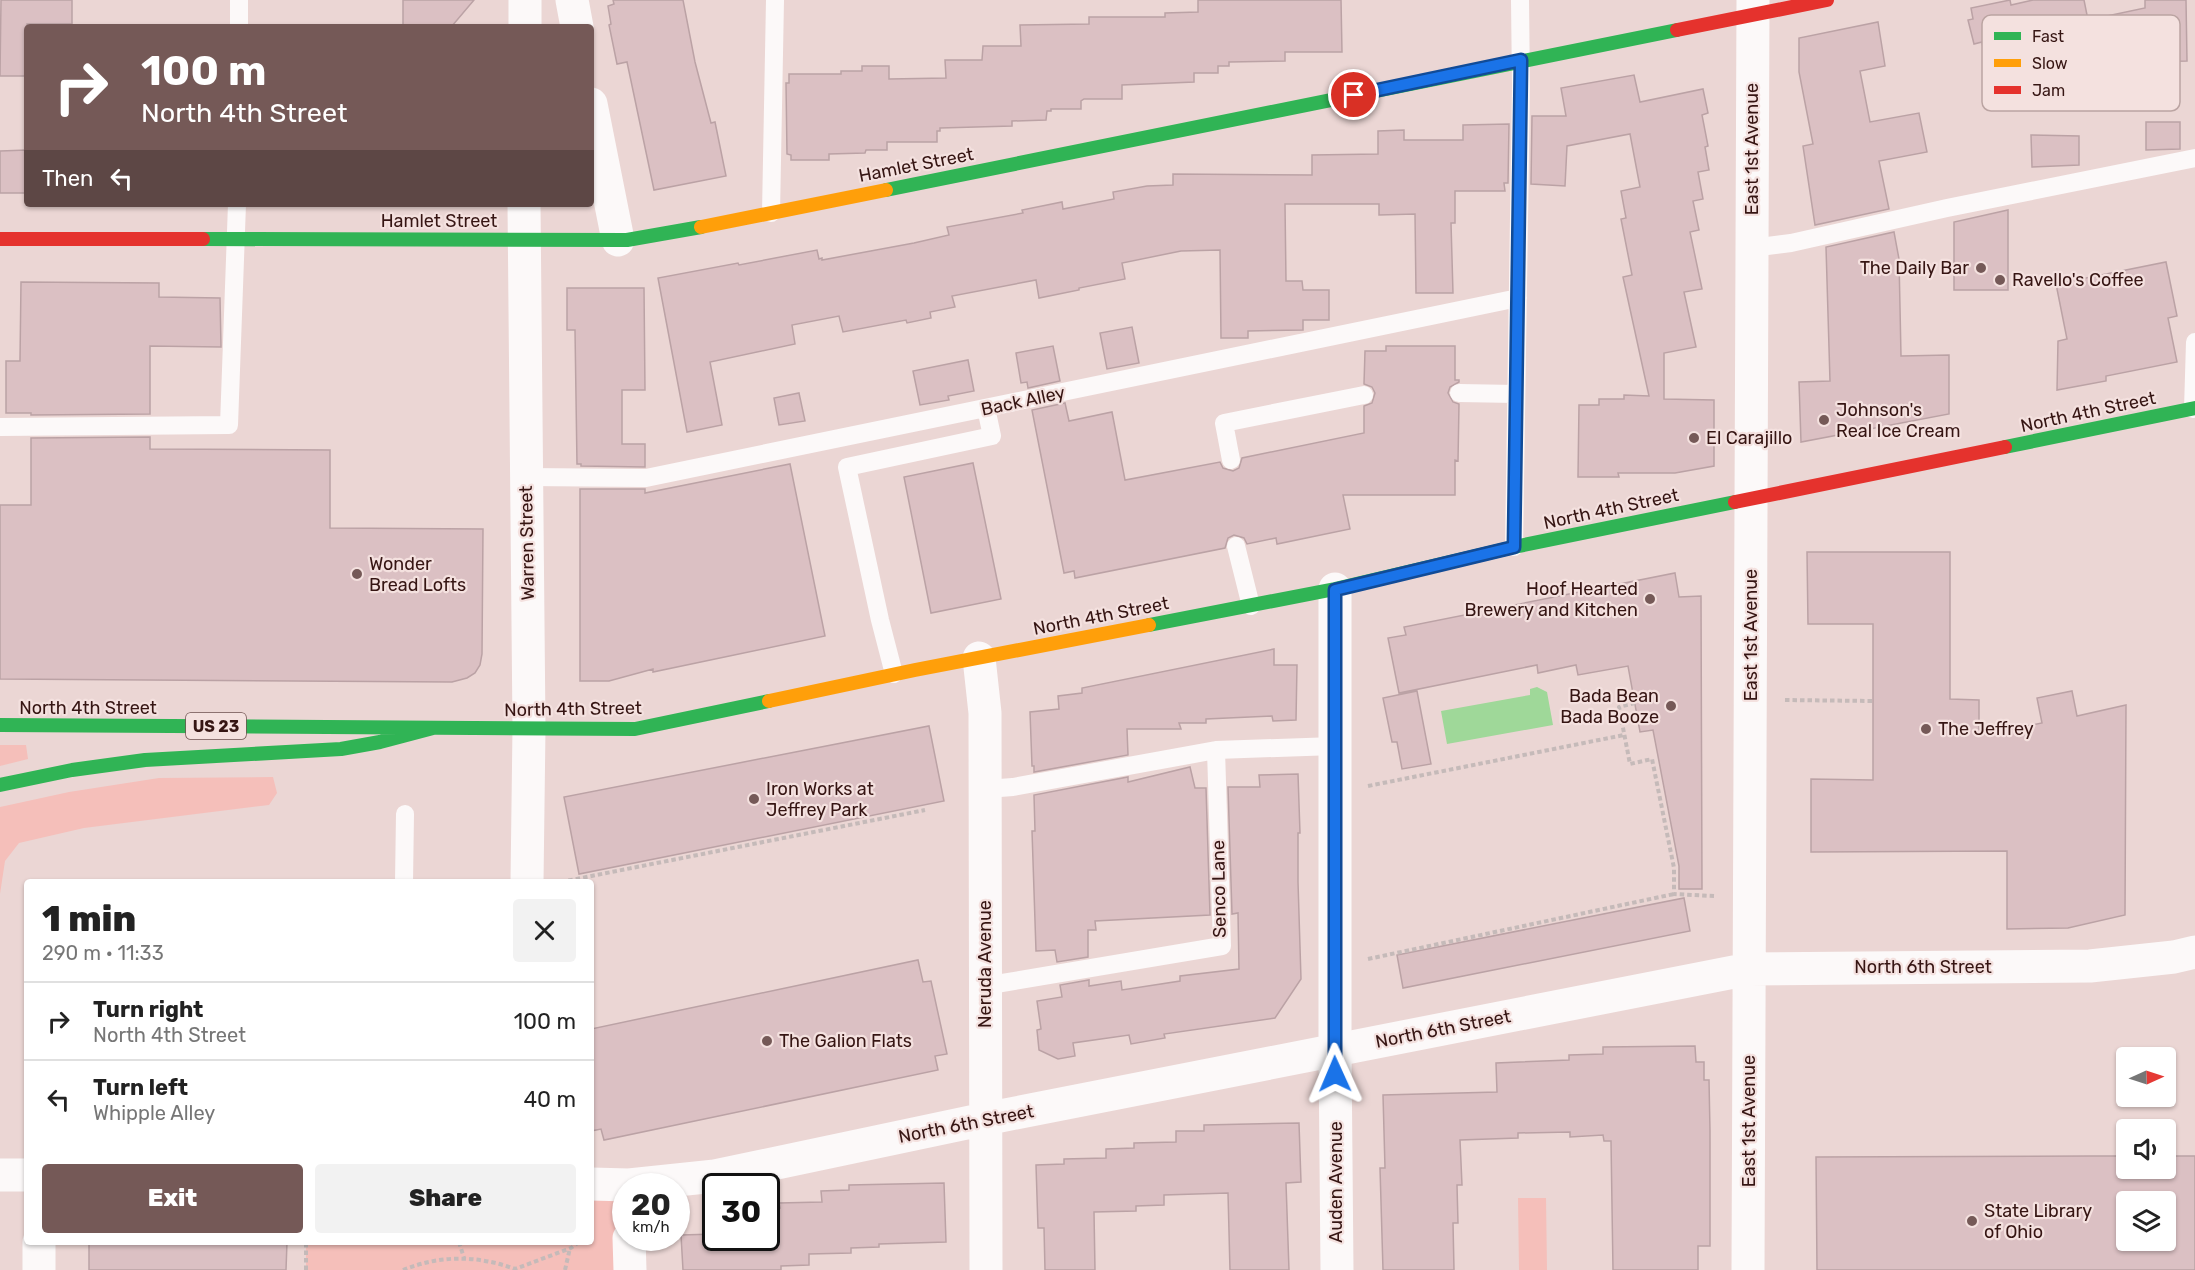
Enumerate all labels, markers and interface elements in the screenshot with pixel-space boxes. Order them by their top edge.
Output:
legend [1982,15,2180,111]
text: Fast [2032,27,2064,46]
text: 100 m [141,46,266,96]
icon: right [42,48,120,126]
text: Slow [2032,54,2068,73]
pin [1328,69,1379,120]
icon: arrive [1337,78,1370,111]
text: Jam [2032,81,2065,100]
street label: East 1st Avenue [1741,83,1763,215]
text: North 4th Street [141,97,348,129]
street label: Hamlet Street [857,143,975,187]
icon: left [105,162,138,195]
text: Then [42,165,93,192]
street label: Hamlet Street [381,210,497,232]
place label: The Daily Bar [1860,257,1969,279]
marker: The Daily Bar [1974,261,1988,275]
place label: Ravello's Coffee [2012,269,2144,291]
marker: Ravello's Coffee [1993,273,2007,287]
street label: Back Alley [979,381,1067,421]
street label: North 4th Street [2018,387,2158,437]
place label: Johnson's Real Ice Cream [1836,399,1961,442]
marker: Johnson's Real Ice Cream [1817,413,1831,427]
place label: El Carajillo [1706,427,1792,449]
marker: El Carajillo [1687,431,1701,445]
street label: North 4th Street [1541,484,1681,534]
street label: Warren Street [515,485,539,601]
place label: Wonder Bread Lofts [369,553,466,596]
marker: Wonder Bread Lofts [350,567,364,581]
street label: East 1st Avenue [1740,569,1762,701]
place label: Hoof Hearted Brewery and Kitchen [1464,578,1638,621]
street label: North 4th Street [1031,592,1171,640]
marker: Hoof Hearted Brewery and Kitchen [1643,592,1657,606]
place label: Bada Bean Bada Booze [1560,685,1659,728]
street label: North 4th Street [19,697,157,719]
street label: North 4th Street [504,697,642,721]
marker: Bada Bean Bada Booze [1664,699,1678,713]
road number: US 23 [186,713,246,739]
place label: The Jeffrey [1938,718,2034,740]
marker: The Jeffrey [1919,722,1933,736]
place label: Iron Works at Jeffrey Park [766,778,874,821]
marker: Iron Works at Jeffrey Park [747,792,761,806]
street label: Senco Lane [1207,840,1231,938]
text: 1 min [42,897,136,940]
button: close [513,899,576,962]
street label: Neruda Avenue [974,900,996,1028]
text: 290 m · 11:33 [42,941,164,965]
street label: North 6th Street [1854,956,1992,978]
text: Turn right [93,996,203,1023]
icon: right [42,1005,75,1038]
street label: North 6th Street [1373,1005,1513,1053]
text: 100 m [514,1008,576,1035]
text: North 4th Street [93,1023,246,1047]
place label: The Galion Flats [779,1030,912,1052]
marker: The Galion Flats [760,1034,774,1048]
position arrow [1303,1042,1367,1106]
north arrow [2116,1047,2176,1107]
map controls [2116,1047,2176,1251]
street label: East 1st Avenue [1738,1055,1760,1187]
text: Turn left [93,1074,188,1101]
icon: left [42,1083,75,1116]
text: 40 m [523,1086,576,1113]
street label: North 6th Street [896,1100,1036,1148]
text: Whipple Alley [93,1101,215,1125]
button: sound [2116,1119,2176,1179]
street label: Auden Avenue [1325,1121,1347,1243]
button: Exit [42,1164,303,1233]
button: Share [315,1164,576,1233]
speed limit sign: 30 [702,1173,780,1251]
text: 20 [631,1187,671,1223]
button: layers [2116,1191,2176,1251]
place label: State Library of Ohio [1984,1200,2092,1243]
marker: State Library of Ohio [1965,1214,1979,1228]
text: km/h [632,1218,670,1236]

